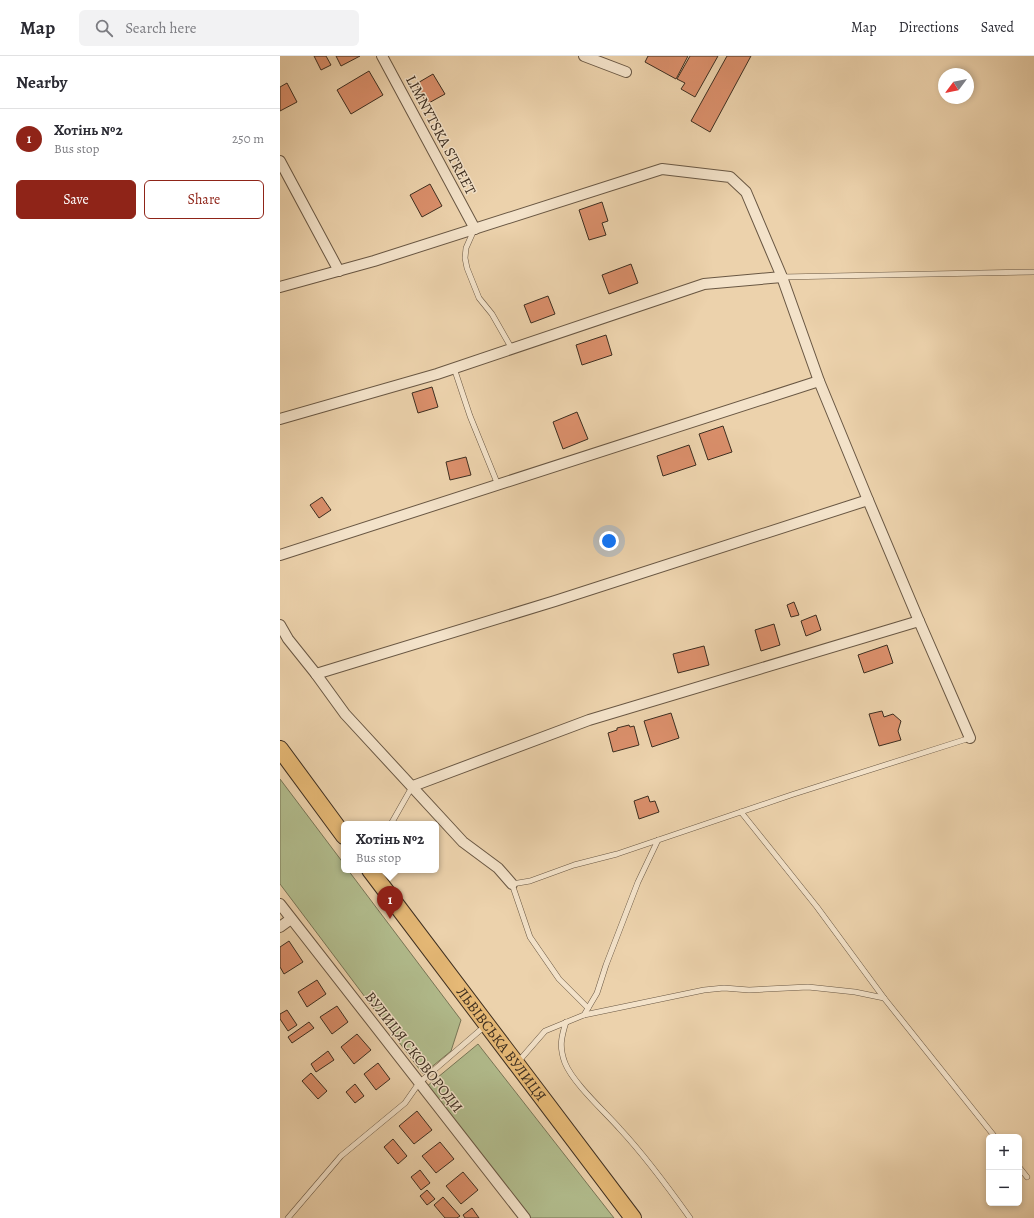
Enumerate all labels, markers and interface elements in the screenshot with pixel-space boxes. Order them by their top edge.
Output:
search box [79,10,359,46]
text: Map [20,15,55,41]
icon: search [93,17,115,39]
text: Search here [125,18,197,38]
text: Map [851,18,877,37]
text: Directions [899,18,959,37]
text: Saved [981,18,1014,37]
north arrow [938,68,974,104]
text: Nearby [16,71,67,94]
street label: LIMNYTSKA STREET [401,72,481,199]
text: Хотінь №2 [54,120,123,140]
text: 1 [27,130,31,147]
text: 250 m [232,130,264,147]
text: Bus stop [54,140,99,157]
button: Save [16,180,136,219]
button: Share [144,180,264,219]
your location [599,531,619,551]
popup [341,821,439,873]
text: Хотінь №2 [356,829,424,849]
text: Bus stop [356,849,401,866]
pin: 1 [377,886,403,919]
street label: ЛЬВІВСЬКА ВУЛИЦЯ [452,983,551,1105]
street label: ВУЛИЦЯ СКОВОРОДИ [360,987,468,1117]
map controls [986,1134,1022,1206]
button: + [986,1134,1022,1170]
button: − [986,1170,1022,1206]

